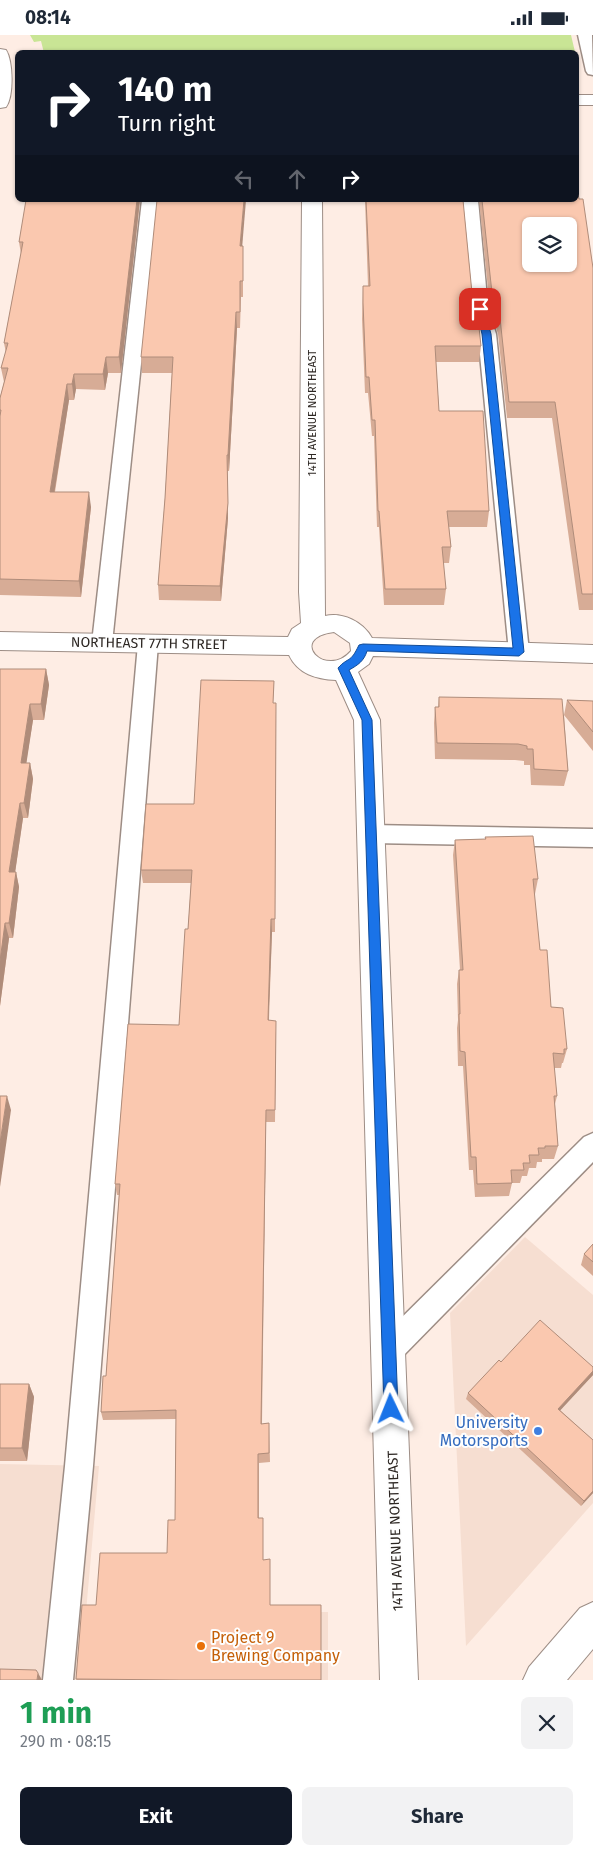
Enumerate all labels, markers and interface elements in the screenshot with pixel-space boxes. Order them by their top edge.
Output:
text: 08:14 [25,6,71,29]
text: 140 m [118,68,212,110]
icon: right [35,70,100,135]
text: Turn right [118,110,215,137]
icon: left [230,165,258,193]
icon: ahead [283,165,311,193]
icon: right [336,165,364,193]
map controls [522,217,577,272]
button: layers [522,217,577,272]
pin [459,288,501,330]
icon: arrive [466,295,494,323]
street label: 14TH AVENUE NORTHEAST [306,350,319,476]
street label: NORTHEAST 77TH STREET [71,634,228,653]
position arrow [364,1382,416,1434]
place label: University Motorsports [440,1413,528,1450]
marker: University Motorsports [532,1425,544,1437]
street label: 14TH AVENUE NORTHEAST [384,1450,407,1612]
place label: Project 9 Brewing Company [211,1628,340,1665]
marker: Project 9 Brewing Company [195,1640,207,1652]
text: 1 min [20,1695,92,1731]
button: close [521,1697,573,1749]
text: 290 m · 08:15 [20,1732,111,1751]
button: Exit [20,1787,292,1845]
button: Share [302,1787,573,1845]

